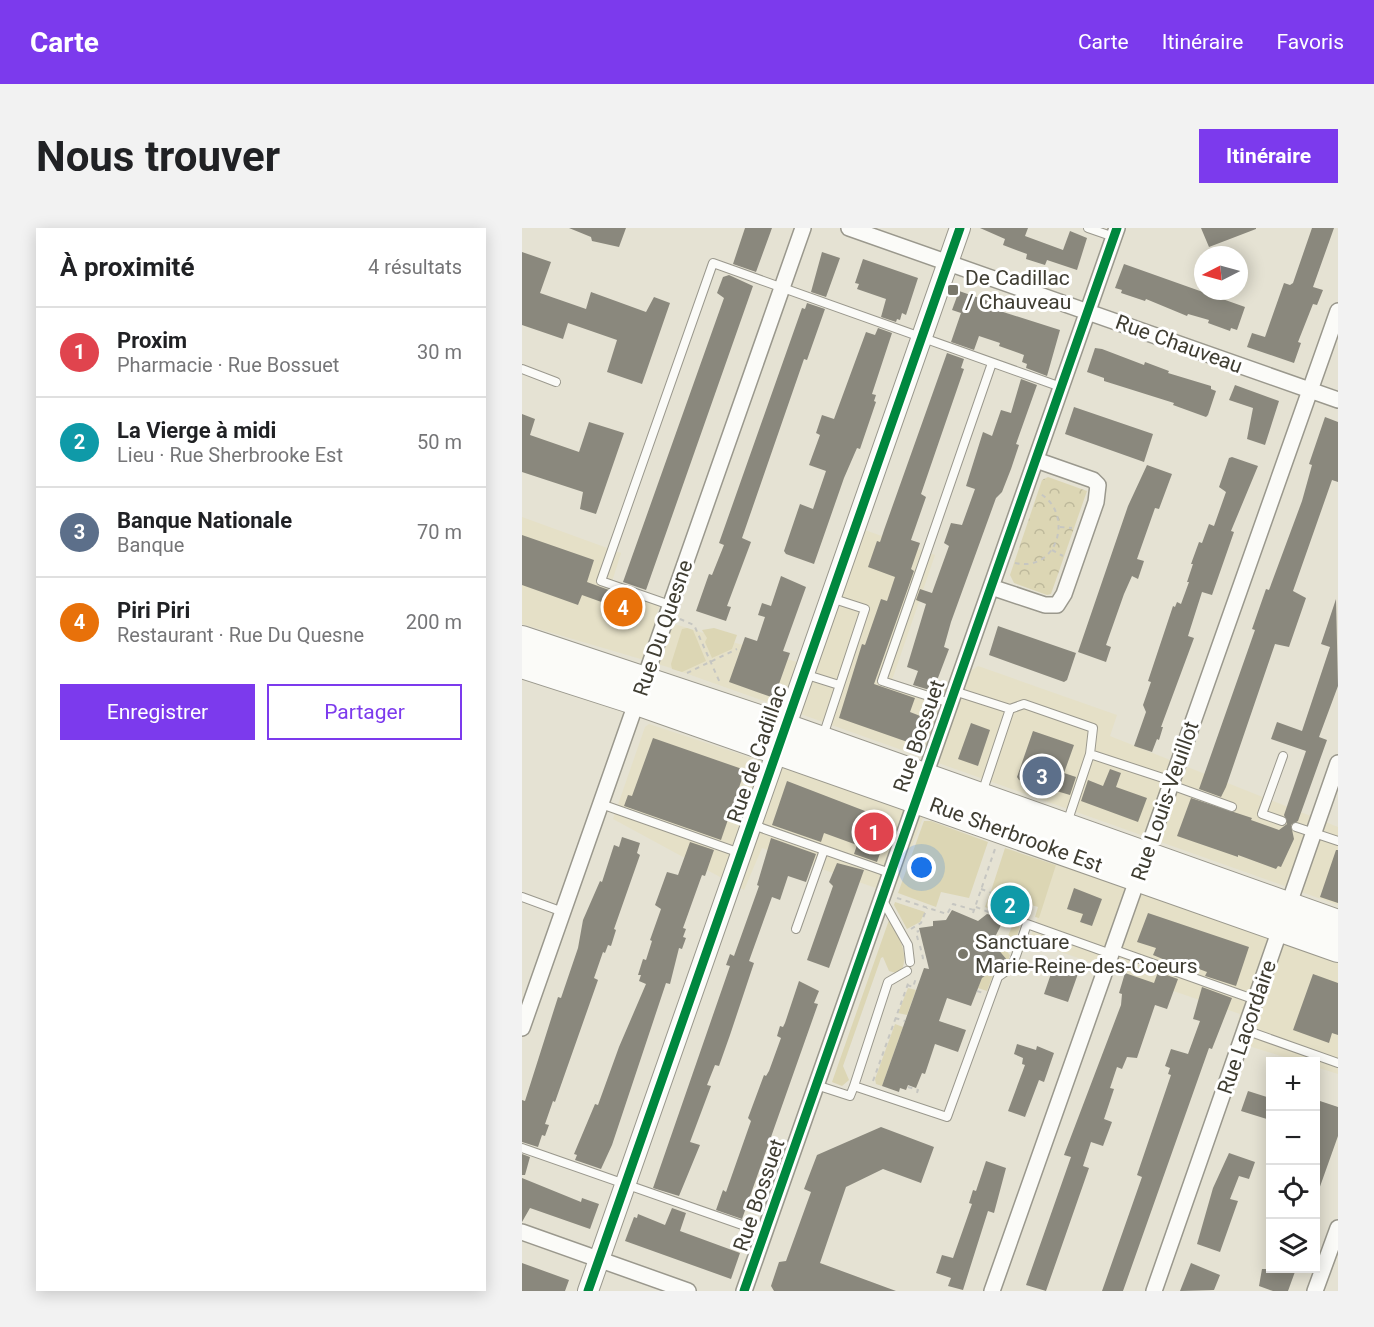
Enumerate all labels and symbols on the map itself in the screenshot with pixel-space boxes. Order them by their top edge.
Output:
north arrow [1194,246,1248,300]
place label: De Cadillac / Chauveau [965,266,1071,314]
marker: De Cadillac / Chauveau [946,283,960,297]
street label: Rue Chauveau [1112,310,1246,378]
street label: Rue Du Quesne [629,557,697,699]
pin: 4 [604,584,642,629]
street label: Rue Bossuet [889,677,949,795]
street label: Rue de Cadillac [722,682,792,826]
street label: Rue Louis-Veuillot [1126,718,1204,884]
pin: 3 [1022,754,1062,798]
street label: Rue Sherbrooke Est [926,793,1106,877]
pin: 1 [854,810,894,854]
your location [907,853,936,882]
pin: 2 [990,882,1030,928]
place label: Sanctuare Marie-Reine-des-Coeurs [975,930,1198,978]
marker: Sanctuare Marie-Reine-des-Coeurs [956,947,970,961]
street label: Rue Lacordaire [1213,957,1281,1097]
street label: Rue Bossuet [729,1136,789,1254]

